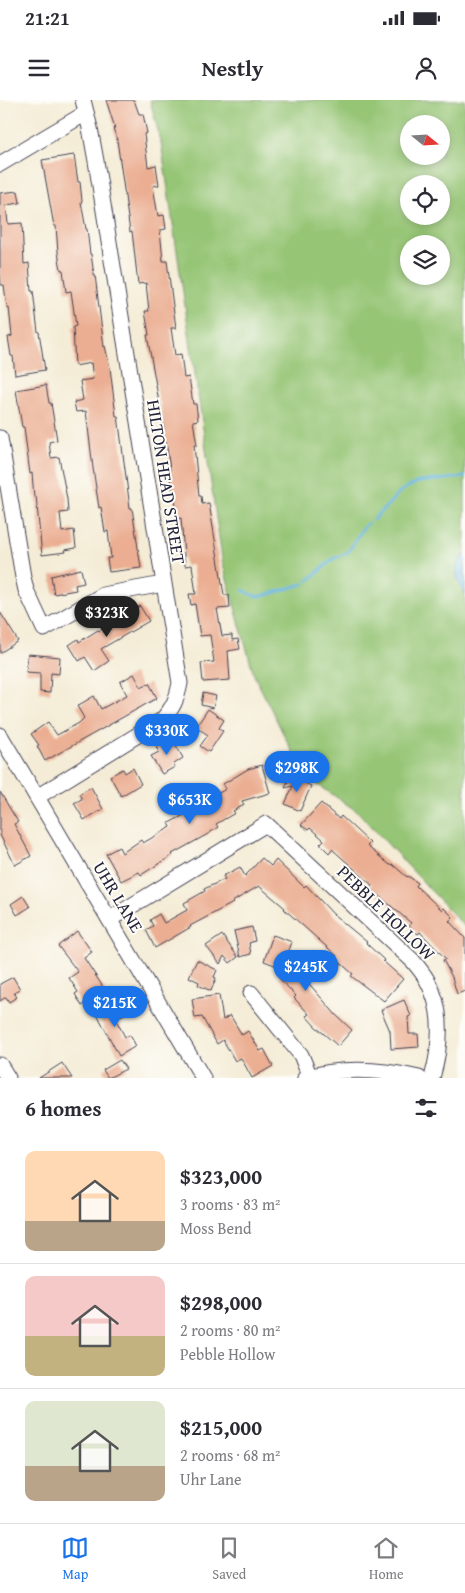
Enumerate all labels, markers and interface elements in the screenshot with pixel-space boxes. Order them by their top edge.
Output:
text: 21:21 [25,4,70,32]
text: Nestly [202,52,263,84]
icon: menu [25,54,53,82]
icon: person [412,54,440,82]
north arrow [400,115,450,165]
map controls [400,115,450,285]
button: locate [400,175,450,225]
button: layers [400,235,450,285]
street label: HILTON HEAD STREET [140,398,193,566]
pin: $323K [72,596,142,638]
text: $323K [85,600,129,624]
pin: $330K [132,714,202,756]
text: $330K [145,718,189,742]
pin: $298K [262,750,332,793]
text: $298K [275,755,319,779]
pin: $653K [155,782,225,825]
text: $653K [168,787,212,811]
street label: UHR LANE [87,856,150,937]
street label: PEBBLE HOLLOW [331,859,442,967]
pin: $245K [271,950,341,992]
text: $245K [284,954,328,978]
pin: $215K [80,986,150,1028]
text: $215K [93,990,137,1014]
text: 6 homes [25,1093,101,1124]
icon: filters [412,1094,440,1122]
text: $323,000 [180,1161,262,1192]
icon: home [65,1171,125,1231]
text: 3 rooms · 83 m² [180,1192,280,1216]
text: Moss Bend [180,1216,252,1240]
text: $298,000 [180,1287,262,1318]
icon: home [65,1296,125,1356]
text: 2 rooms · 80 m² [180,1318,280,1342]
text: Pebble Hollow [180,1342,275,1366]
text: $215,000 [180,1412,262,1443]
icon: home [65,1421,125,1481]
text: 2 rooms · 68 m² [180,1443,280,1467]
text: Uhr Lane [180,1467,242,1491]
tab: Map [61,1534,89,1584]
tab: Saved [212,1534,246,1584]
tab: Home [369,1534,404,1584]

